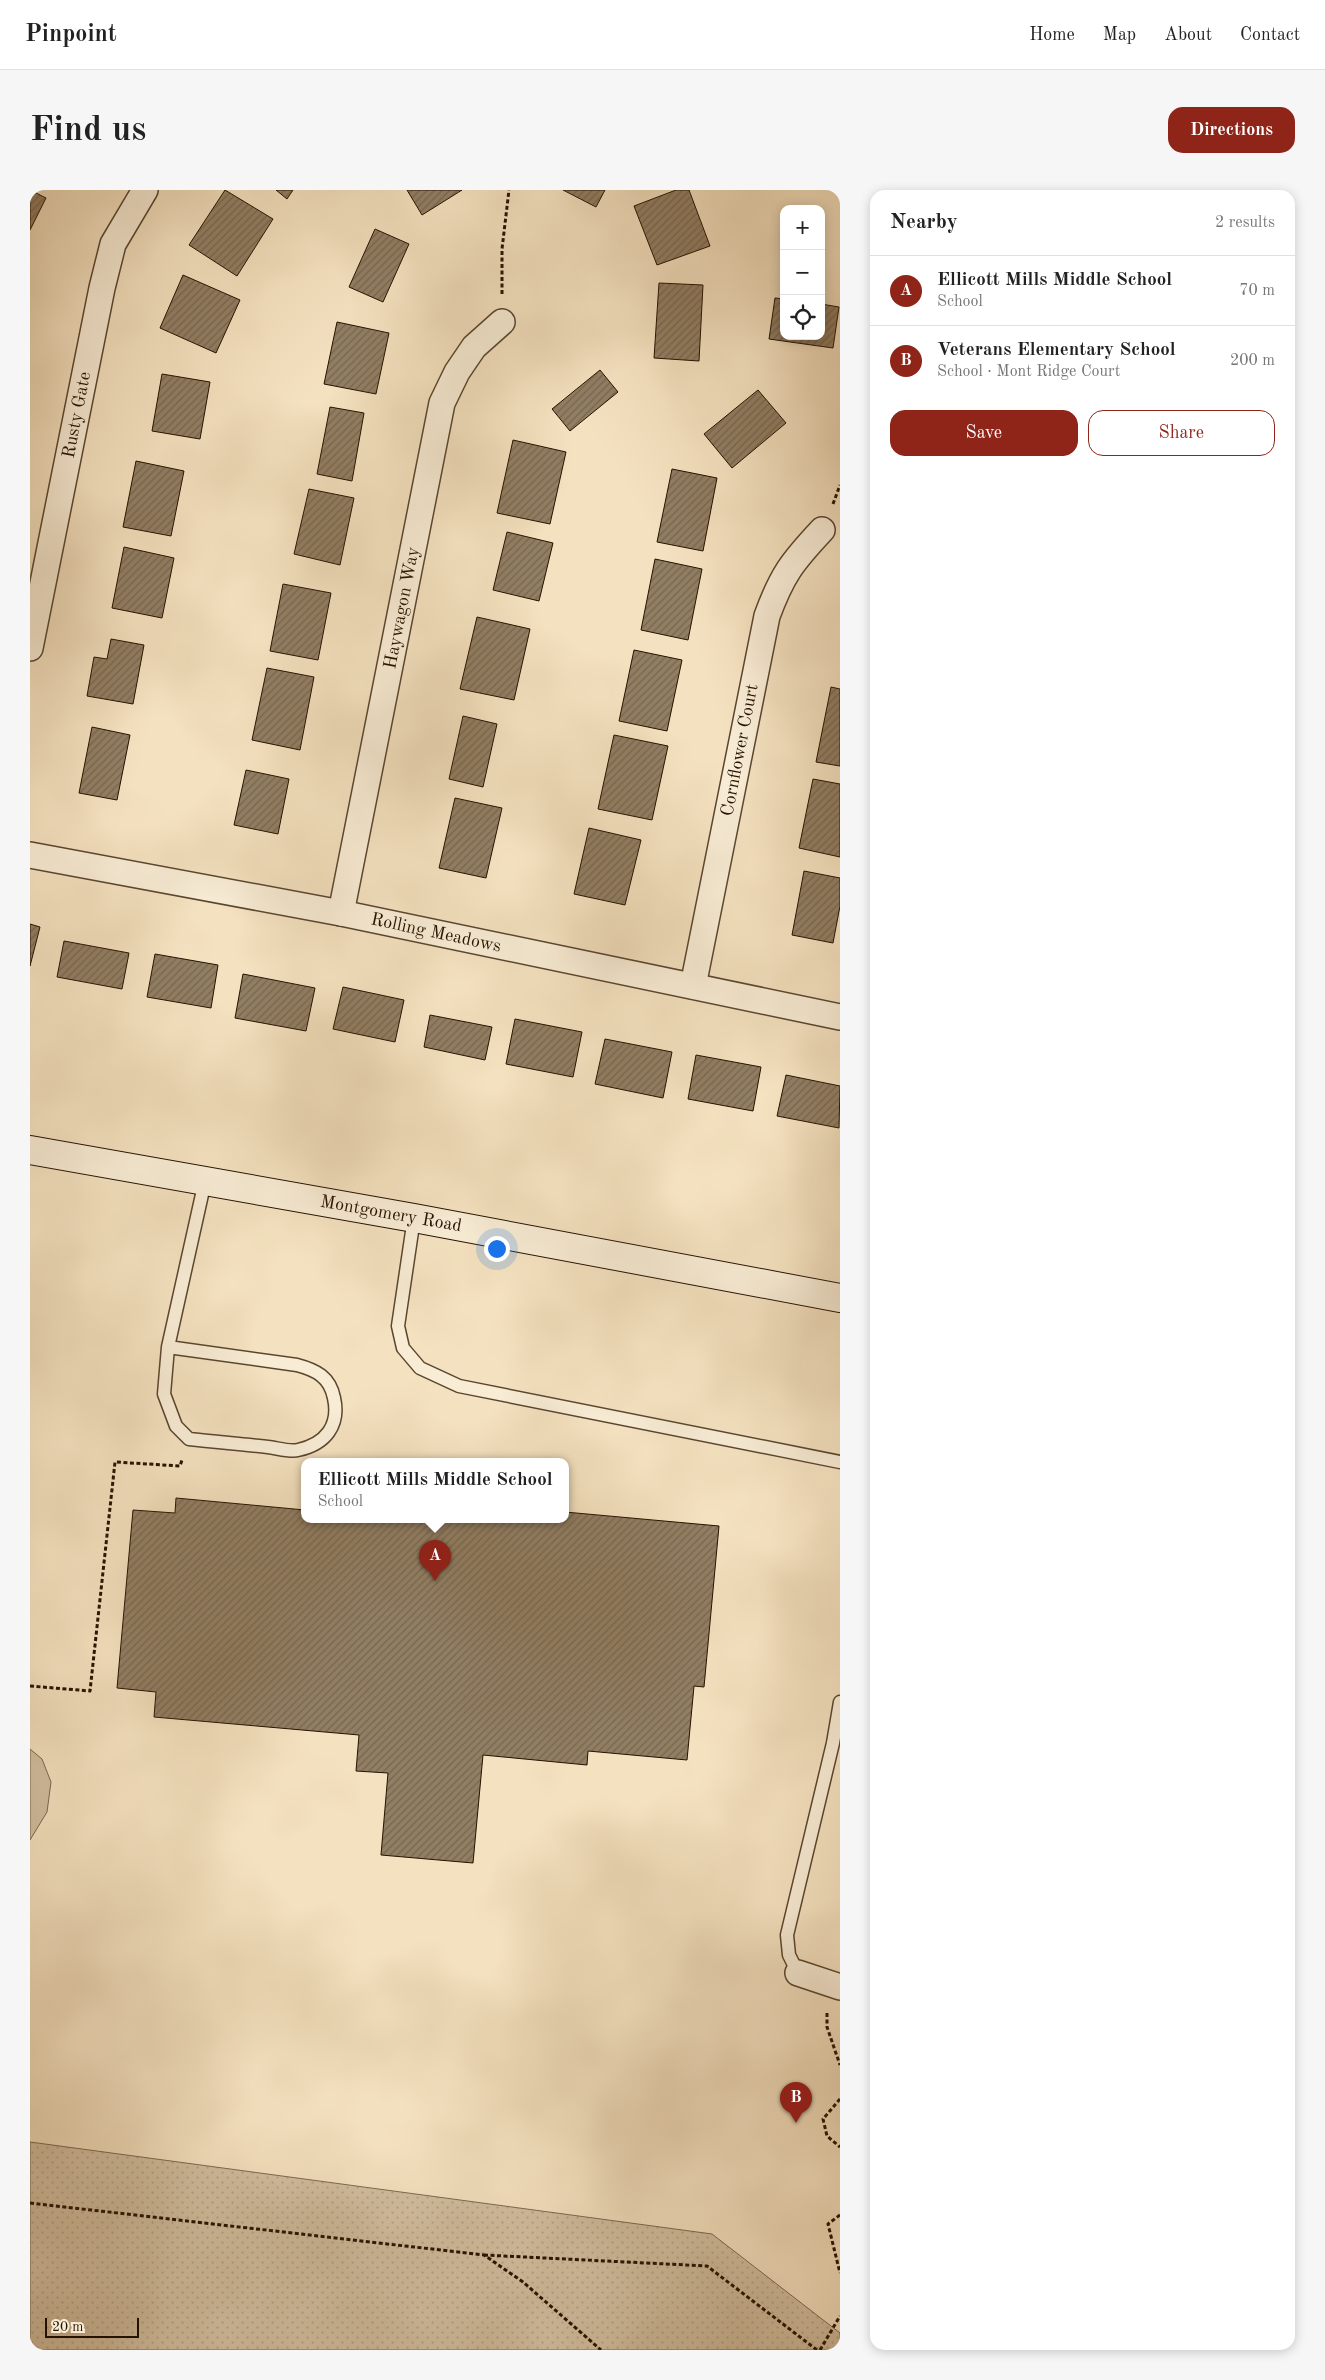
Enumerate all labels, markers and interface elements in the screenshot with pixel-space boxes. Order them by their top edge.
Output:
text: Pinpoint [25,23,117,47]
text: Home [1029,26,1075,44]
text: Map [1103,26,1136,44]
text: About [1164,26,1212,44]
text: Contact [1240,26,1300,44]
button: Directions [1168,107,1295,153]
text: Find us [30,113,146,148]
map controls [780,205,825,340]
button: + [780,205,825,250]
text: Nearby [890,212,958,233]
text: 2 results [1215,215,1275,231]
button: − [780,250,825,295]
text: Ellicott Mills Middle School [937,271,1172,290]
text: A [900,283,912,299]
text: 70 m [1239,283,1275,299]
text: School [937,294,983,310]
button: locate [780,295,825,340]
text: Veterans Elementary School [937,341,1176,360]
text: B [900,353,912,369]
text: 200 m [1230,353,1275,369]
text: School · Mont Ridge Court [937,364,1120,380]
street label: Rusty Gate [60,370,94,460]
button: Save [890,410,1078,456]
button: Share [1088,410,1275,456]
street label: Haywagon Way [381,545,423,671]
street label: Cornflower Court [718,682,762,818]
street label: Rolling Meadows [369,910,503,956]
street label: Montgomery Road [319,1193,463,1235]
your location [484,1236,510,1262]
popup [301,1458,569,1523]
text: Ellicott Mills Middle School [317,1471,553,1490]
text: School [317,1494,363,1510]
pin: A [419,1540,451,1581]
pin: B [780,2082,812,2123]
scale bar [45,2315,139,2338]
text: 20 m [52,2320,83,2334]

